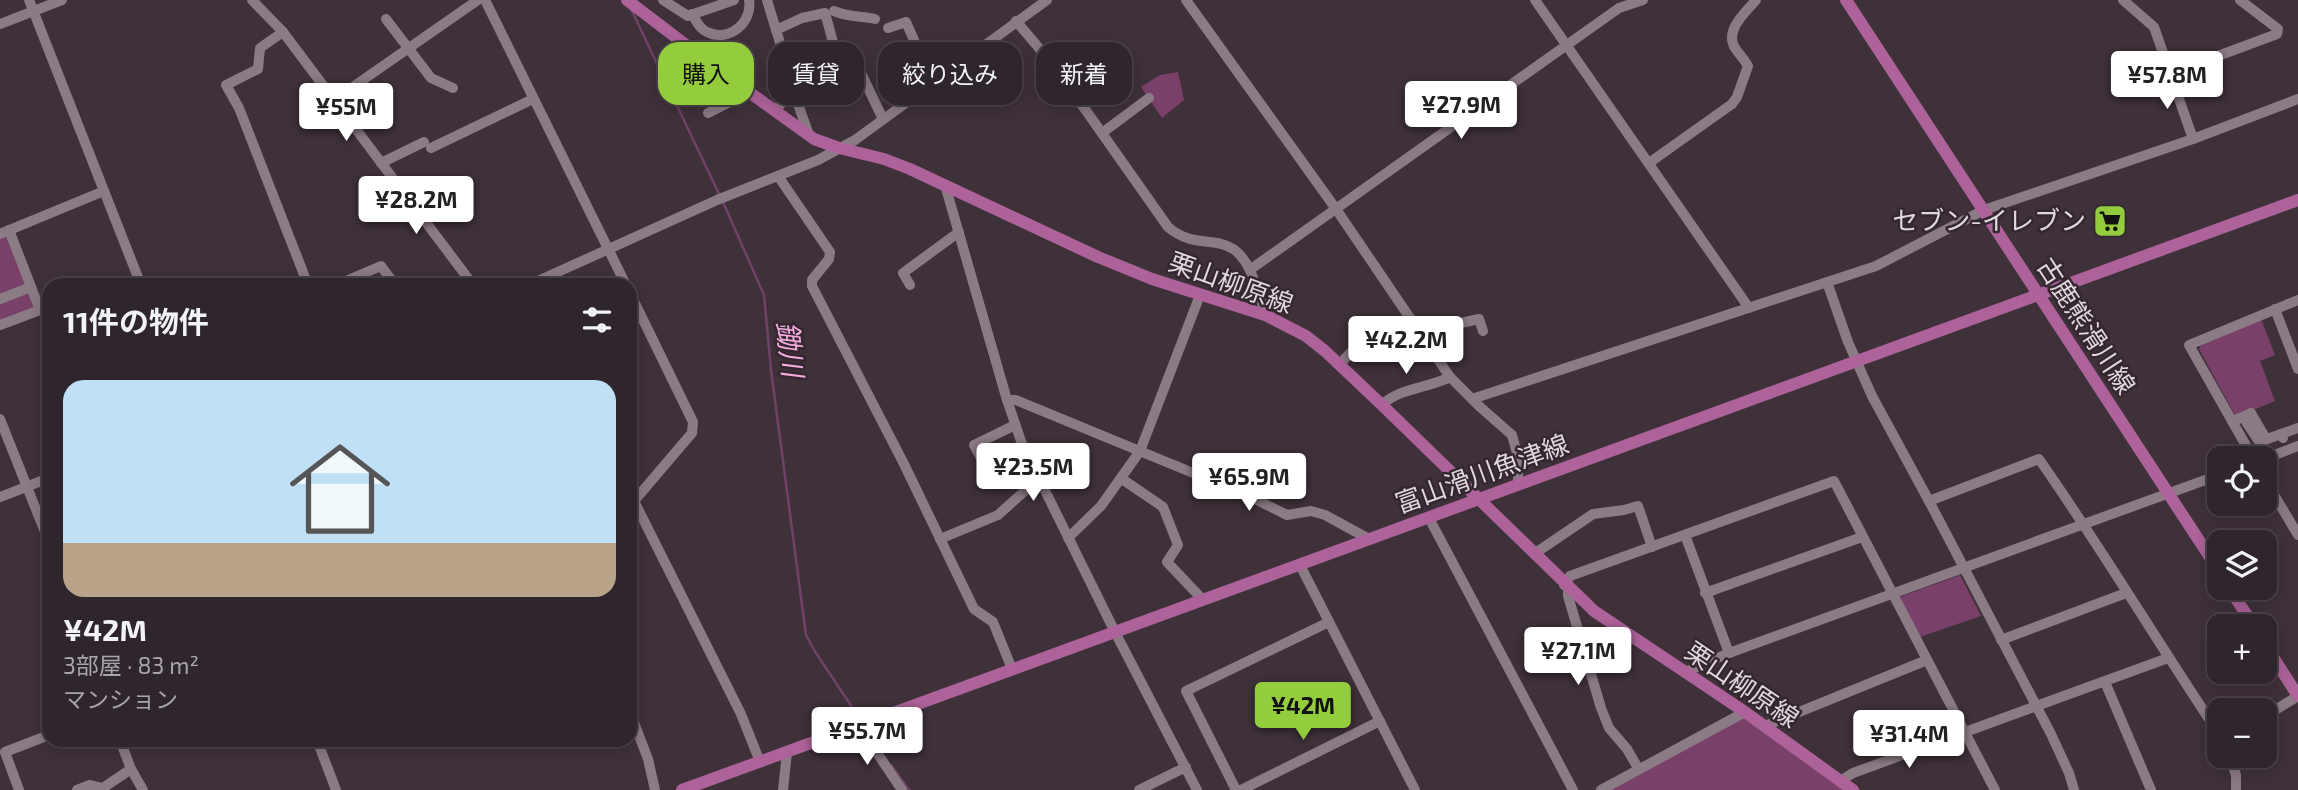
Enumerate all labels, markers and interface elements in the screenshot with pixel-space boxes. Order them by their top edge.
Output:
chip: 購入 [658,42,754,105]
chip: 賃貸 [768,42,864,105]
chip: 絞り込み [878,42,1022,105]
chip: 新着 [1036,42,1132,105]
pin: ¥57.8M [2110,52,2224,111]
text: ¥57.8M [2127,60,2207,88]
pin: ¥27.9M [1404,82,1518,141]
pin: ¥55M [305,83,387,143]
text: ¥27.9M [1421,90,1501,118]
text: ¥55M [315,92,377,120]
pin: ¥28.2M [359,176,473,236]
text: ¥28.2M [375,185,457,213]
supermarket icon: セブン-イレブン [2091,202,2129,240]
place label: セブン-イレブン [1892,204,2086,235]
street label: 栗山柳原線 [1165,245,1298,318]
street label: 古鹿熊滑川線 [2032,251,2143,399]
icon: filters [578,301,616,339]
text: 11件の物件 [63,303,209,339]
pin: ¥42.2M [1349,316,1463,376]
water label: 鋤川 [771,319,812,382]
text: ¥42.2M [1364,325,1448,353]
icon: home [277,426,403,552]
street label: 富山滑川魚津線 [1391,427,1572,518]
pin: ¥23.5M [976,444,1090,503]
map controls [2207,446,2277,768]
button: locate [2207,446,2277,516]
text: ¥23.5M [992,452,1074,480]
pin: ¥65.9M [1192,454,1306,513]
text: ¥65.9M [1208,462,1290,490]
button: layers [2207,530,2277,600]
text: ¥42M [63,611,147,647]
button: + [2207,614,2277,684]
pin: ¥27.1M [1521,628,1635,687]
street label: 栗山柳原線 [1680,635,1805,733]
text: ¥27.1M [1540,636,1616,664]
text: 3部屋 · 83 m² [63,651,199,679]
pin: ¥42M [1262,682,1344,742]
text: マンション [63,685,178,713]
text: ¥42M [1271,691,1335,719]
button: − [2207,698,2277,768]
pin: ¥55.7M [810,708,924,767]
pin: ¥31.4M [1852,710,1966,770]
text: ¥55.7M [828,716,906,744]
text: ¥31.4M [1869,719,1949,747]

